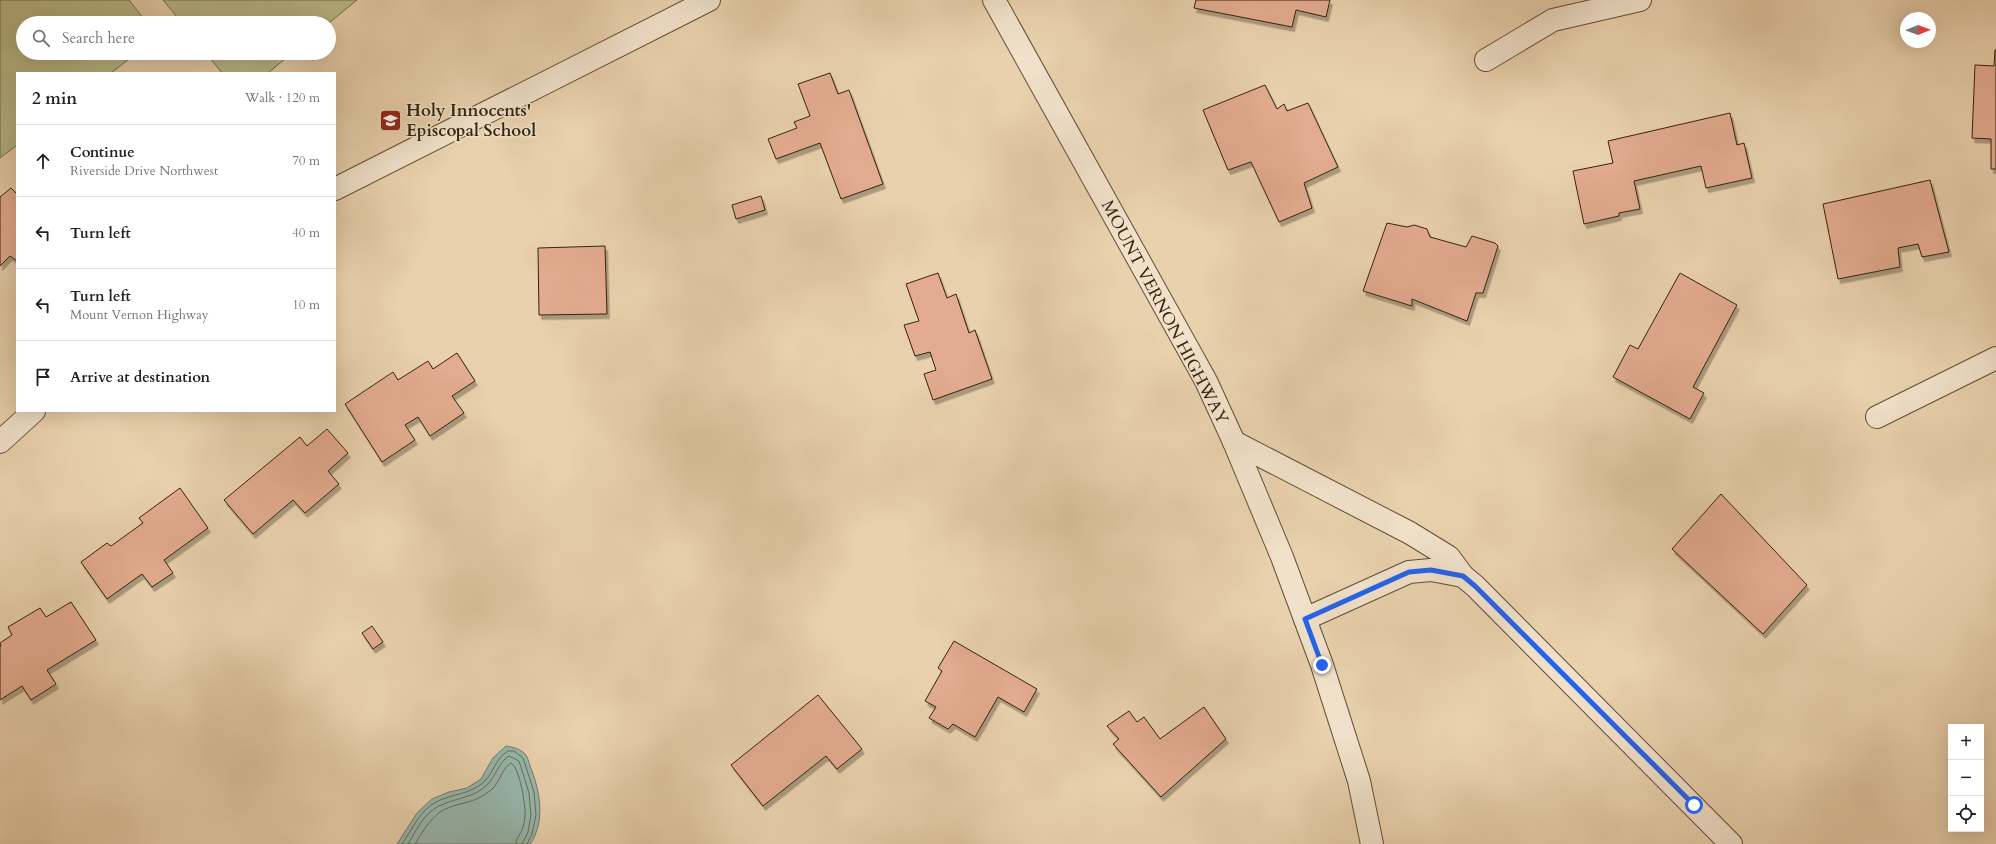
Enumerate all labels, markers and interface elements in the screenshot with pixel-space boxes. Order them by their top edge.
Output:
north arrow [1900,12,1936,48]
search box [16,16,336,60]
icon: search [30,27,52,49]
text: Search here [62,28,135,48]
text: 2 min [32,87,77,110]
text: Walk · 120 m [245,89,320,107]
place label: Holy Innocents' Episcopal School [406,99,536,142]
school or university icon: Holy Innocents' Episcopal School [377,107,403,133]
text: Continue [70,142,135,162]
icon: ahead [32,150,54,172]
text: 70 m [292,152,320,170]
text: Riverside Drive Northwest [70,162,218,180]
street label: MOUNT VERNON HIGHWAY [1096,196,1234,428]
icon: left [32,222,54,244]
text: Turn left [70,223,131,243]
text: 40 m [292,224,320,242]
text: Turn left [70,286,131,306]
icon: left [32,294,54,316]
text: 10 m [292,296,320,314]
text: Mount Vernon Highway [70,306,209,324]
icon: arrive [32,366,54,388]
text: Arrive at destination [70,367,210,387]
route end [1313,656,1331,674]
map controls [1948,724,1984,832]
button: + [1948,724,1984,760]
button: − [1948,760,1984,796]
route start [1685,796,1703,814]
button: locate [1948,796,1984,832]

